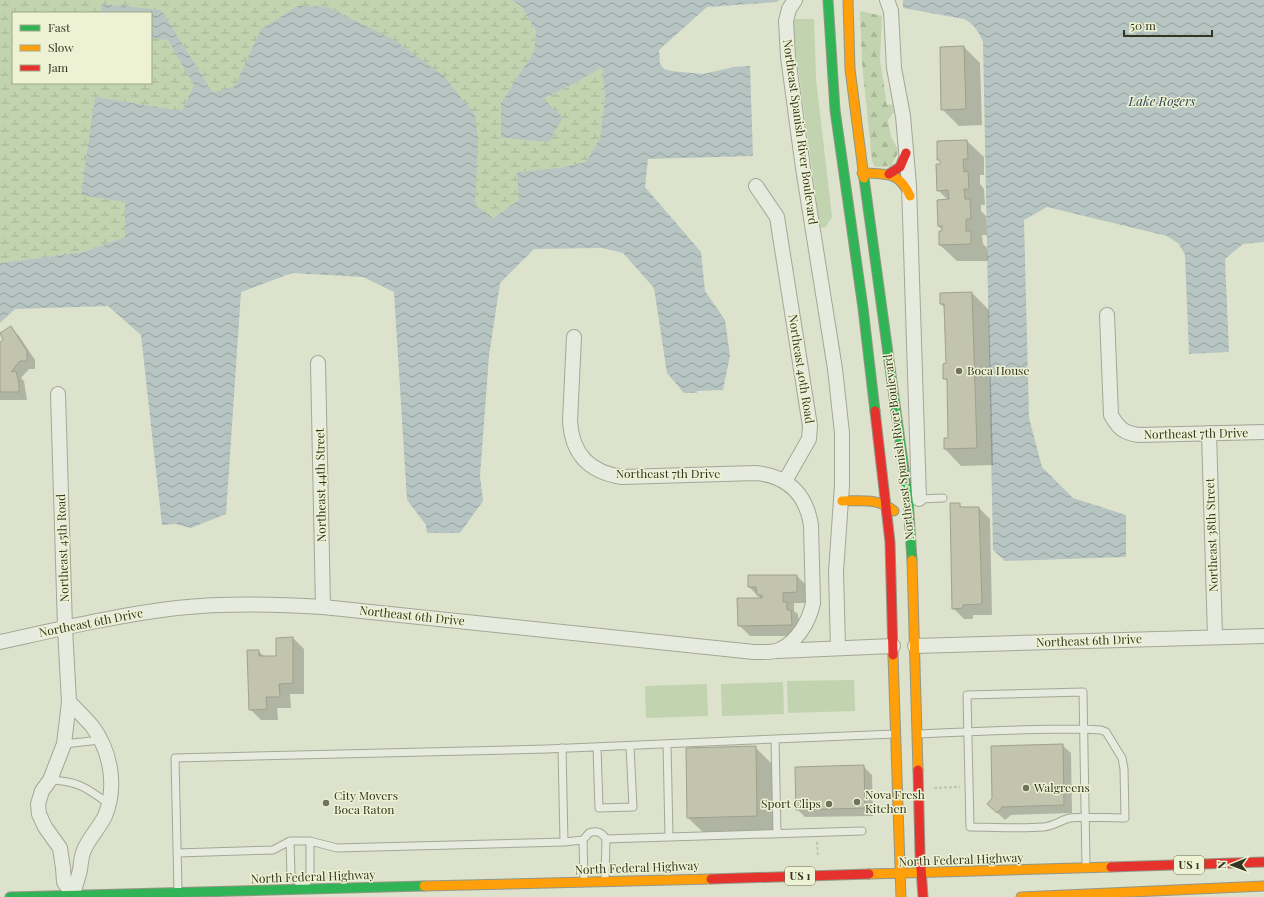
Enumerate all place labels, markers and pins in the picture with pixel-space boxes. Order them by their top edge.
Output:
place label: Boca House [967,362,1030,378]
marker: Boca House [954,366,964,376]
place label: Walgreens [1033,779,1090,795]
marker: Walgreens [1021,783,1031,793]
place label: Nova Fresh Kitchen [865,786,925,816]
place label: City Movers Boca Raton [334,787,398,817]
place label: Sport Clips [761,795,821,811]
marker: Nova Fresh Kitchen [852,797,862,807]
marker: City Movers Boca Raton [321,798,331,808]
marker: Sport Clips [824,799,834,809]

